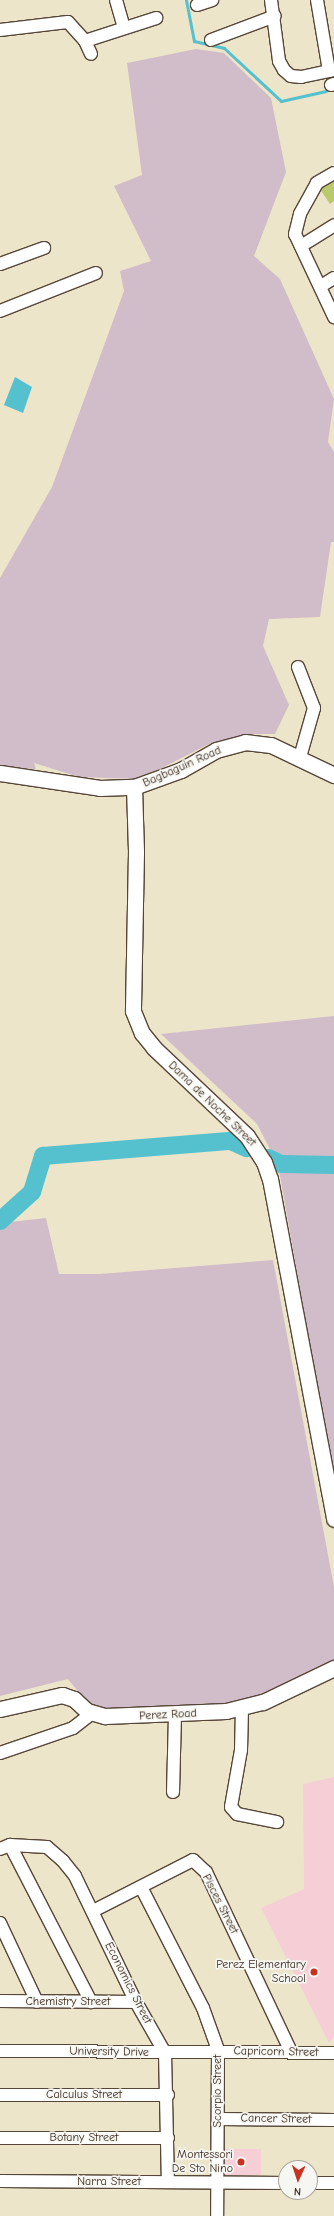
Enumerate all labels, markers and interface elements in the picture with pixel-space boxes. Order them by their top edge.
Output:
street label: Bagbaguin Road [141,743,223,791]
street label: Dama de Noche Street [165,1058,259,1150]
street label: Perez Road [139,1706,197,1724]
street label: Pisces Street [199,1872,241,1936]
street label: Economics Street [101,1940,155,2026]
place label: Perez Elementary School [216,1958,306,1986]
marker: Perez Elementary School [309,1967,319,1977]
street label: Chemistry Street [25,1995,111,2009]
street label: University Drive [69,2044,149,2060]
street label: Capricorn Street [233,2044,319,2060]
street label: Scorpio Street [211,2054,225,2128]
street label: Calculus Street [46,2088,122,2102]
street label: Cancer Street [240,2111,312,2127]
street label: Botany Street [49,2131,119,2145]
place label: Montessori De Sto Nino [172,2148,233,2176]
marker: Montessori De Sto Nino [236,2157,246,2167]
north arrow [278,2160,318,2200]
street label: Narra Street [77,2175,141,2189]
text: N [293,2185,301,2198]

